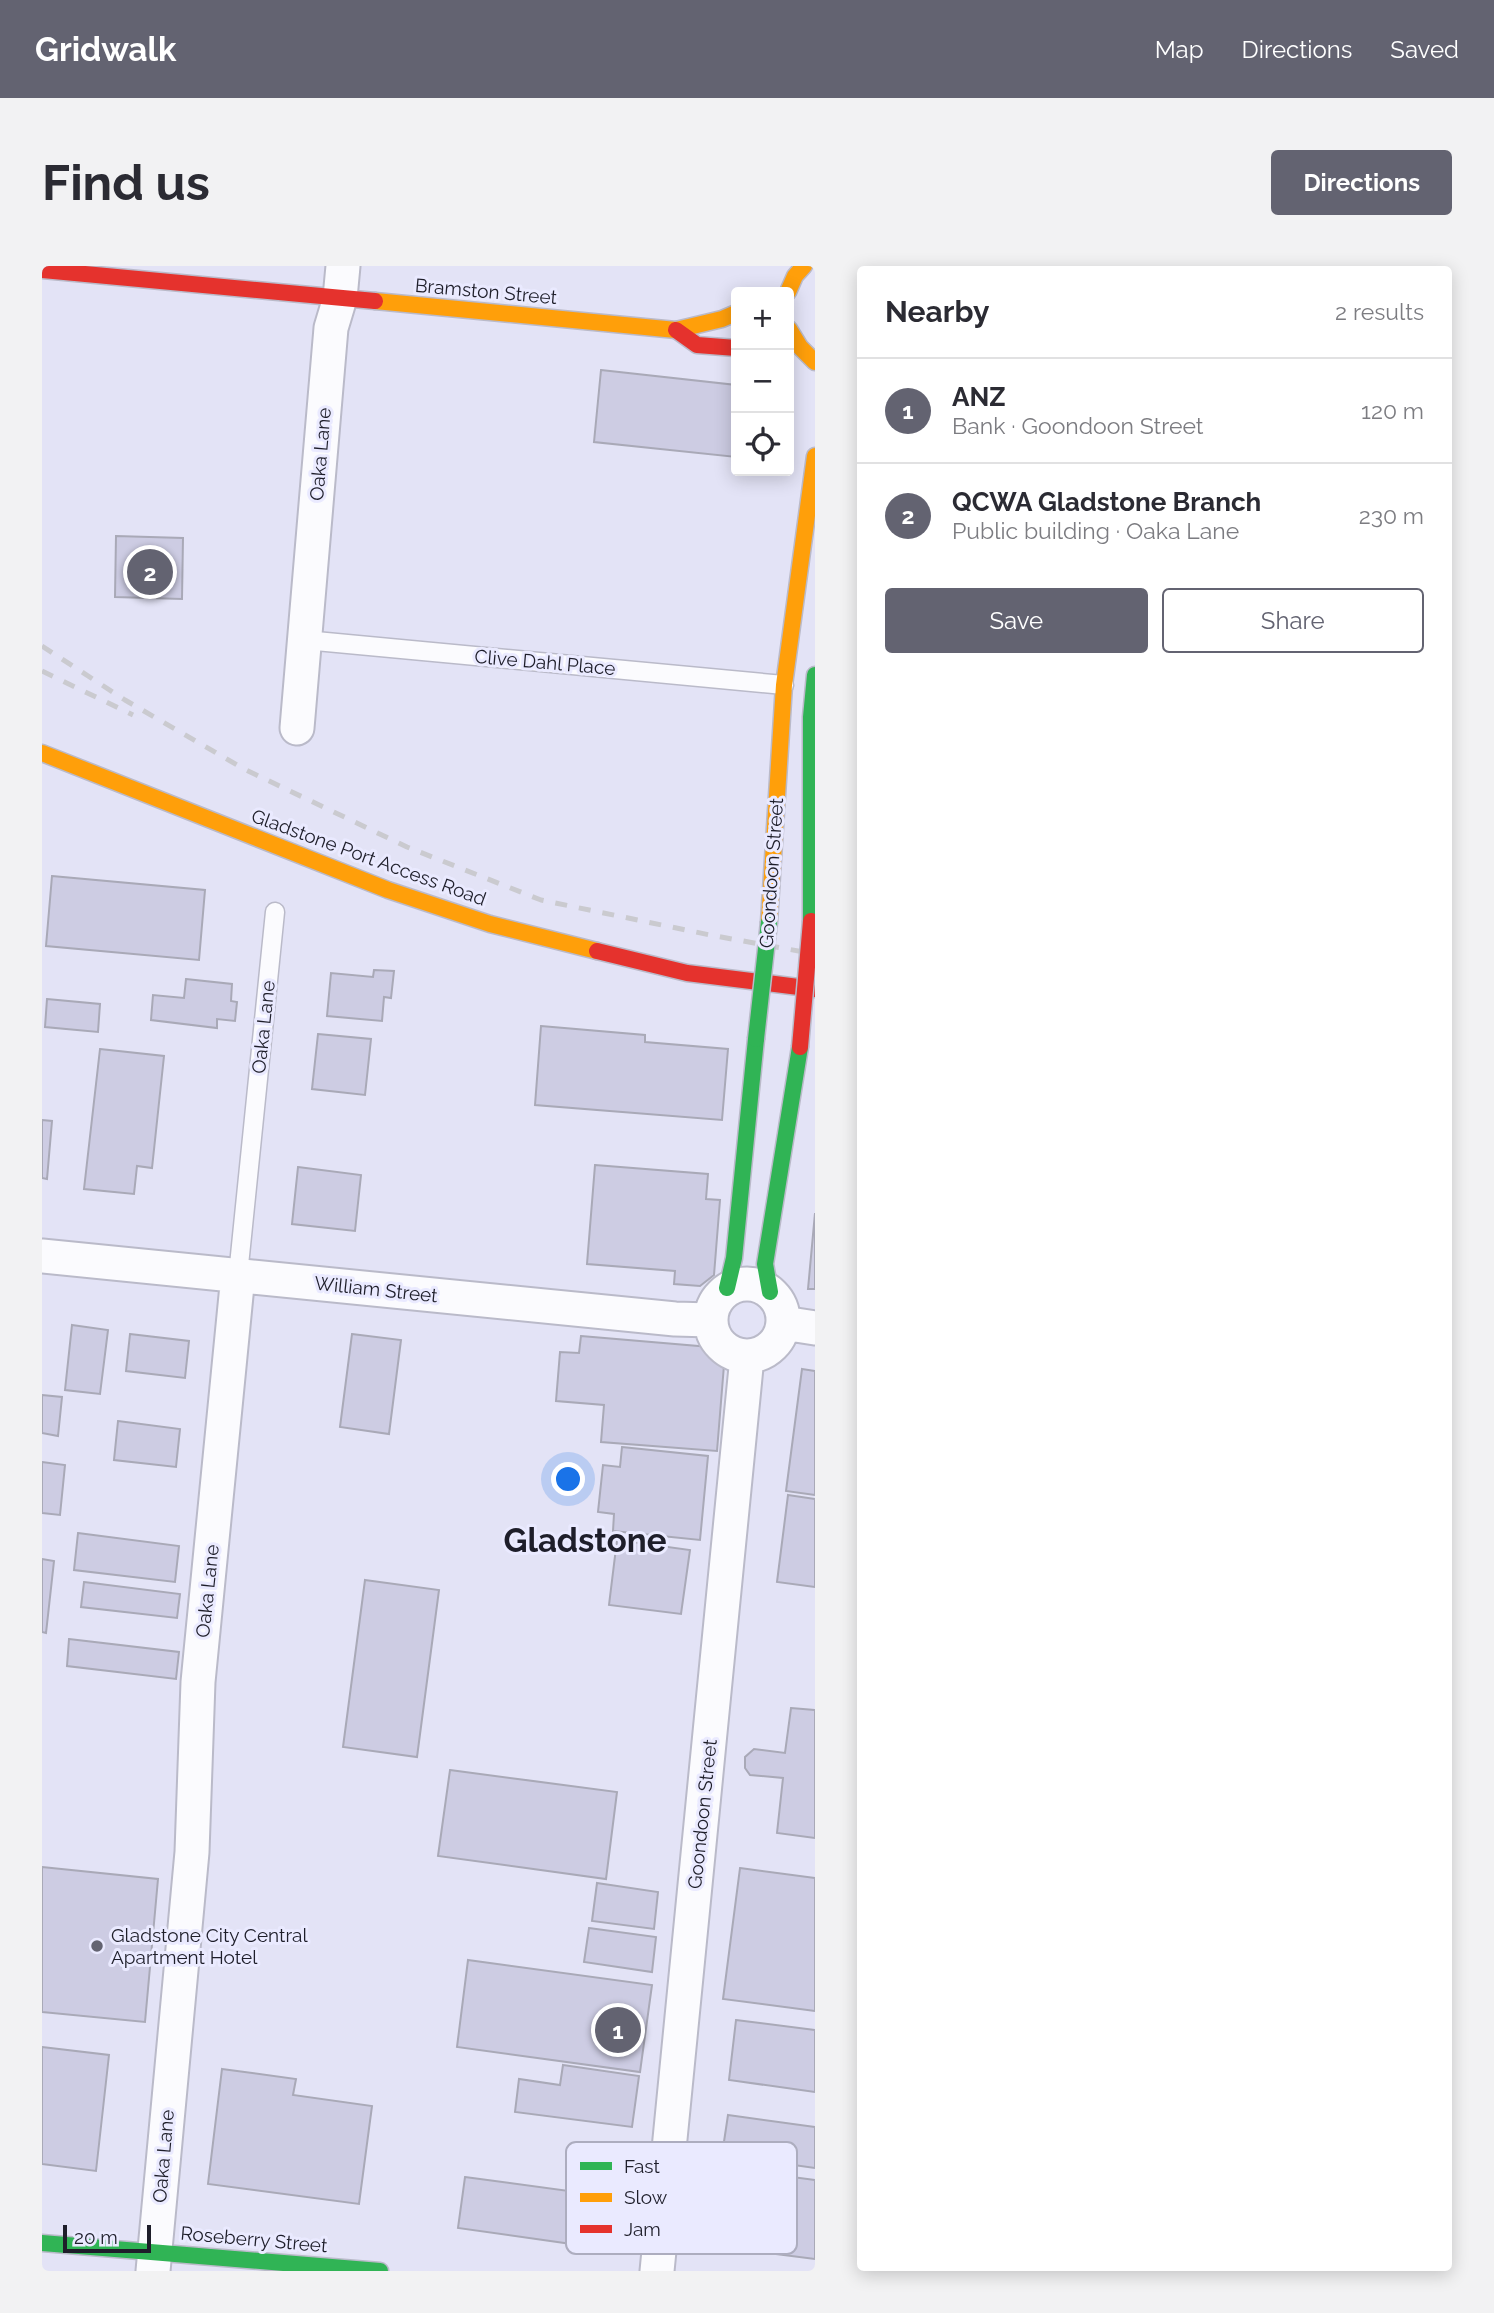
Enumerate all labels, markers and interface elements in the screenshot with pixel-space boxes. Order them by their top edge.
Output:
text: Gridwalk [35,30,176,69]
text: Map [1155,35,1204,64]
text: Directions [1242,35,1352,64]
text: Saved [1390,35,1459,64]
button: Directions [1271,150,1452,215]
text: Find us [42,154,210,211]
street label: Bramston Street [414,274,559,308]
map controls [731,287,794,476]
button: + [731,287,794,350]
text: Nearby [885,294,989,329]
text: 2 results [1335,298,1424,325]
button: − [731,350,794,413]
text: ANZ [952,382,1006,412]
text: 1 [902,397,914,424]
text: 120 m [1361,397,1424,424]
street label: Oaka Lane [305,406,335,502]
text: Bank · Goondoon Street [952,412,1204,439]
button: locate [731,413,794,476]
text: QCWA Gladstone Branch [952,487,1261,517]
text: 2 [902,502,914,529]
text: 230 m [1359,502,1424,529]
text: Public building · Oaka Lane [952,517,1239,544]
pin: 2 [127,546,173,598]
button: Save [885,588,1148,653]
button: Share [1162,588,1424,653]
street label: Clive Dahl Place [474,645,616,679]
street label: Goondoon Street [755,797,787,949]
street label: Gladstone Port Access Road [249,804,489,910]
street label: Oaka Lane [247,979,279,1075]
street label: William Street [313,1272,439,1306]
your location [551,1462,585,1496]
district label: Gladstone [504,1521,667,1560]
street label: Oaka Lane [191,1543,223,1639]
street label: Goondoon Street [683,1737,721,1890]
place label: Gladstone City Central Apartment Hotel [111,1924,308,1968]
marker: Gladstone City Central Apartment Hotel [89,1938,105,1954]
pin: 1 [595,2004,641,2056]
street label: Oaka Lane [148,2108,178,2204]
legend [566,2142,797,2254]
text: Fast [624,2155,660,2177]
text: Slow [624,2186,668,2208]
text: Jam [624,2218,661,2240]
scale bar [63,2222,150,2254]
street label: Roseberry Street [180,2222,329,2256]
text: 20 m [74,2226,118,2248]

